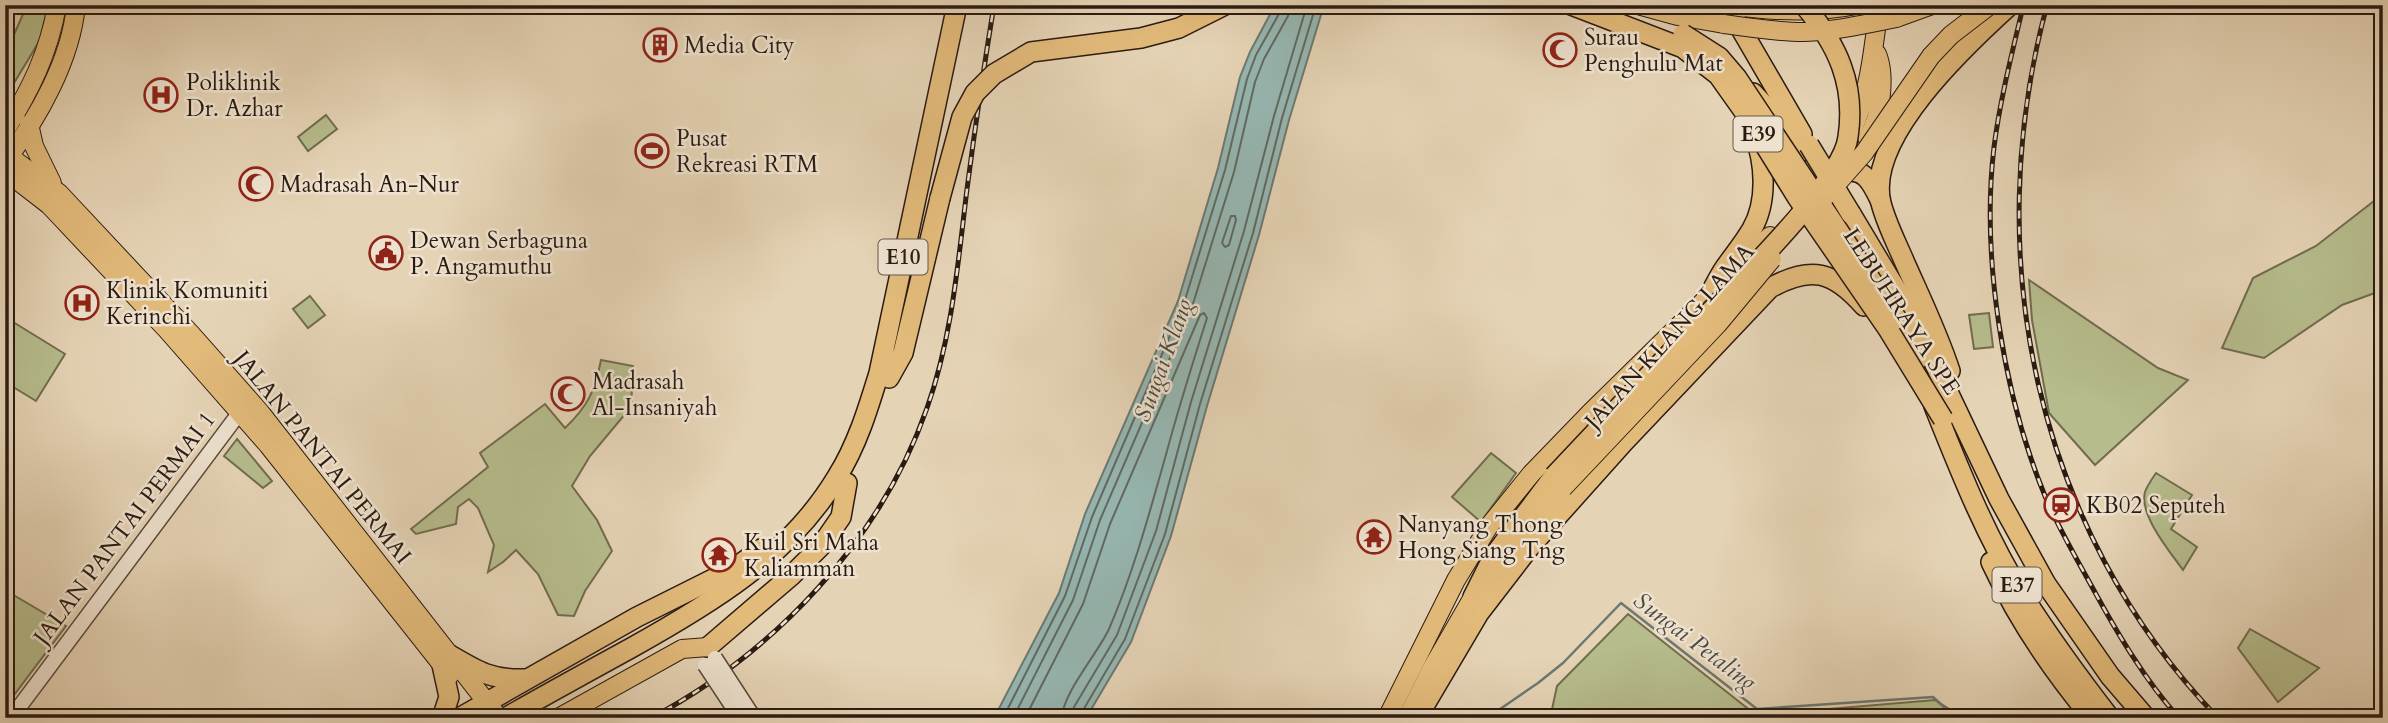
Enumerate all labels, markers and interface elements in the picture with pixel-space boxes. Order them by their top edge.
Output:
place label: Surau Penghulu Mat [1584,22,1723,79]
building icon: Media City [641,26,679,64]
place label: Media City [684,30,794,61]
mosque icon: Surau Penghulu Mat [1541,31,1579,69]
place label: Poliklinik Dr. Azhar [186,67,283,124]
hospital icon: Poliklinik Dr. Azhar [142,76,180,114]
road number: E39 [1734,116,1782,152]
place label: Pusat Rekreasi RTM [676,123,819,180]
sports icon: Pusat Rekreasi RTM [633,132,671,170]
mosque icon: Madrasah An-Nur [237,165,275,203]
place label: Madrasah An-Nur [280,169,460,200]
street label: LEBUHRAYA SPE [1836,222,1967,401]
place label: Dewan Serbaguna P. Angamuthu [410,225,588,282]
public building icon: Dewan Serbaguna P. Angamuthu [367,234,405,272]
street label: JALAN KLANG LAMA [1576,236,1762,438]
road number: E10 [878,240,928,274]
place label: Klinik Komuniti Kerinchi [106,275,268,332]
hospital icon: Klinik Komuniti Kerinchi [63,284,101,322]
water label: Sungai Klang [1126,294,1201,426]
street label: JALAN PANTAI PERMAI [225,342,419,571]
place label: Madrasah Al-Insaniyah [592,366,718,423]
mosque icon: Madrasah Al-Insaniyah [549,375,587,413]
street label: JALAN PANTAI PERMAI 1 [25,405,222,654]
station icon: KB02 Seputeh [2042,486,2080,524]
place label: KB02 Seputeh [2086,490,2226,521]
place label: Nanyang Thong Hong Siang Tng [1398,509,1565,566]
temple icon: Nanyang Thong Hong Siang Tng [1355,518,1393,556]
place label: Kuil Sri Maha Kaliamman [744,527,879,584]
temple icon: Kuil Sri Maha Kaliamman [700,536,738,574]
road number: E37 [1993,568,2042,602]
water label: Sungai Petaling [1626,584,1763,699]

